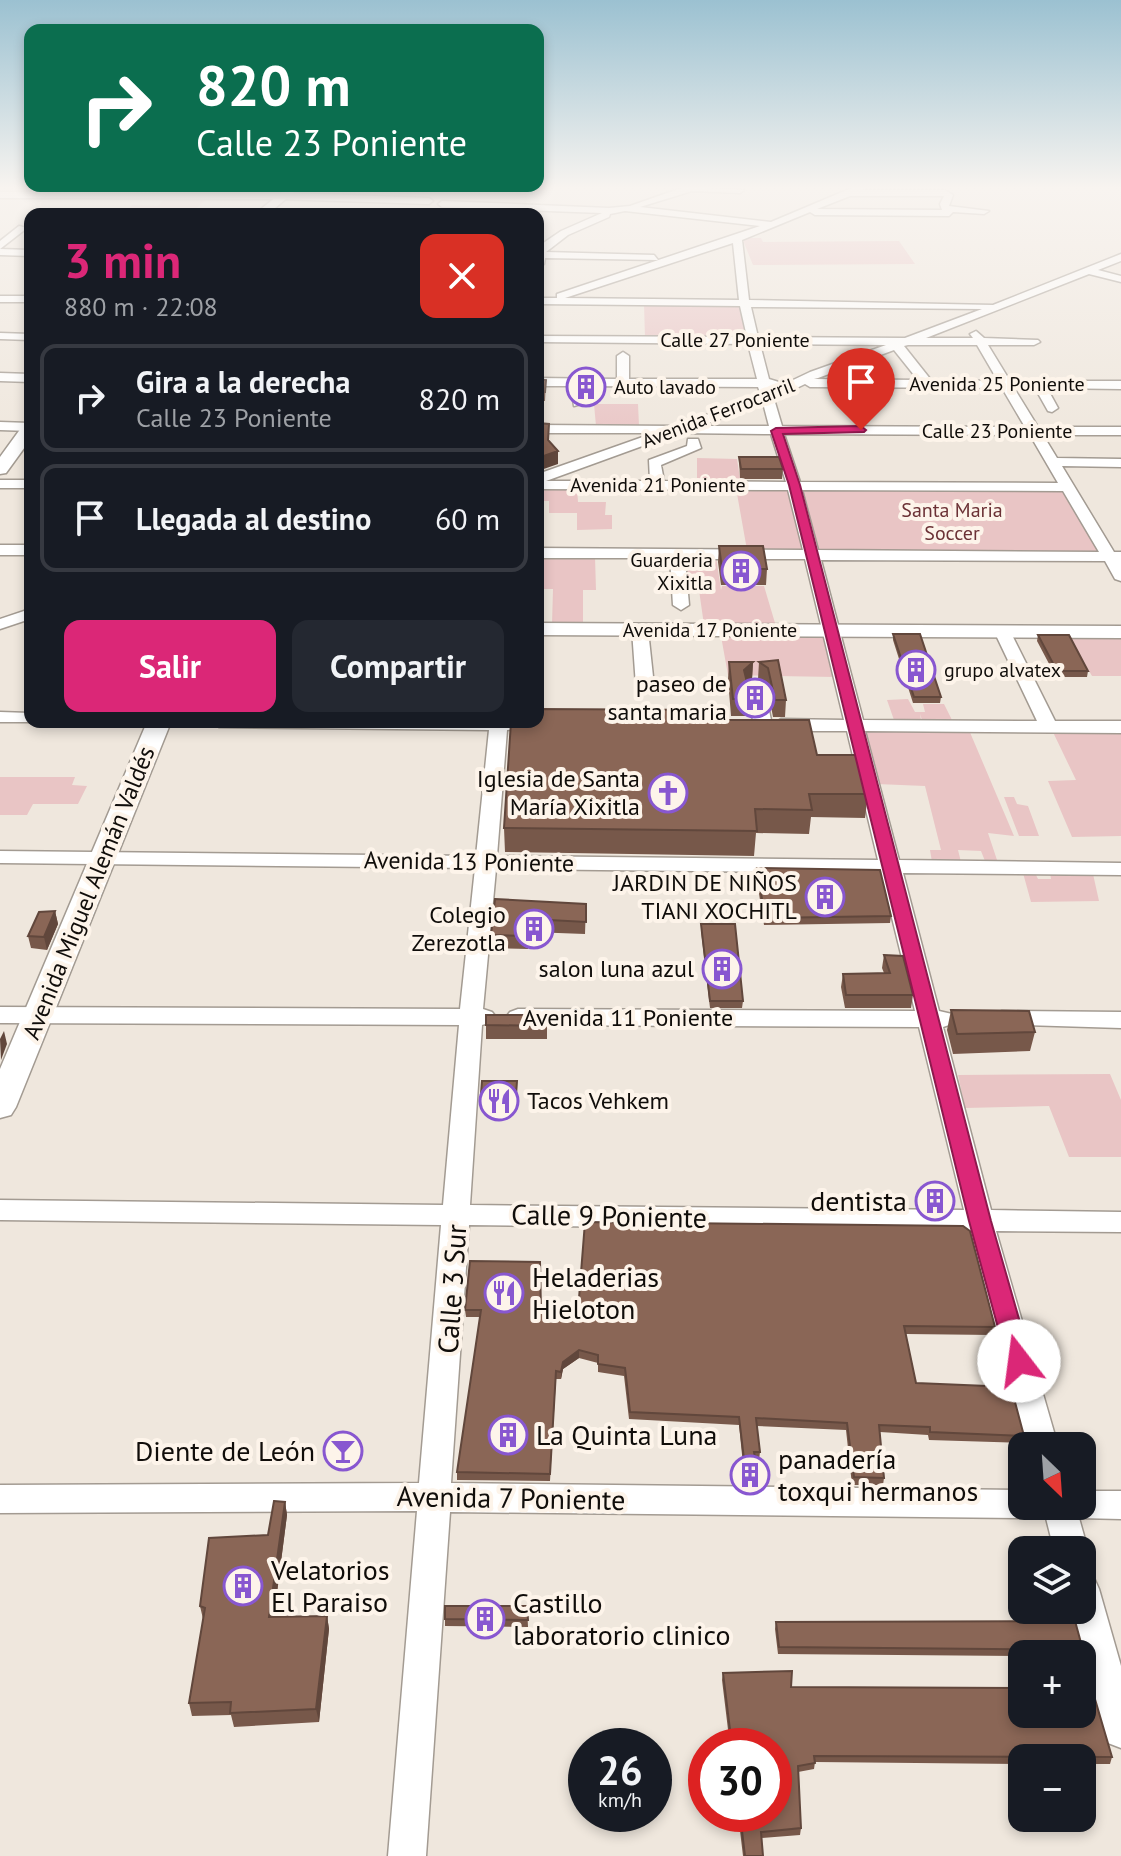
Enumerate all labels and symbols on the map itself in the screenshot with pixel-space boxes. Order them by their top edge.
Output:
street label: Calle 27 Poniente [660,327,810,353]
pin [827,348,895,430]
building icon: Auto lavado [565,366,607,408]
street label: Avenida 25 Poniente [909,371,1085,397]
street label: Avenida Ferrocarril [638,372,798,454]
place label: Auto lavado [614,374,716,400]
street label: Calle 23 Poniente [922,418,1072,444]
street label: Avenida 21 Poniente [570,472,746,498]
park label: Santa Maria Soccer [901,497,1003,546]
place label: Guarderia Xixitla [630,547,713,596]
building icon: Guarderia Xixitla [720,550,762,592]
street label: Avenida 17 Poniente [623,617,797,643]
building icon: grupo alvatex [895,649,937,691]
place label: grupo alvatex [944,657,1061,683]
place label: paseo de santa maria [608,668,727,727]
building icon: paseo de santa maria [734,677,776,719]
street label: Avenida Miguel Alemán Valdés [15,742,162,1044]
place label: Iglesia de Santa María Xixitla [477,763,640,822]
church icon: Iglesia de Santa María Xixitla [647,772,689,814]
street label: Avenida 13 Poniente [364,844,574,879]
place label: JARDIN DE NIÑOS TIANI XOCHITL [612,867,797,926]
building icon: JARDIN DE NIÑOS TIANI XOCHITL [804,876,846,918]
place label: Colegio Zerezotla [412,899,506,958]
building icon: Colegio Zerezotla [513,908,555,950]
building icon: salon luna azul [701,948,743,990]
place label: salon luna azul [539,953,694,984]
street label: Avenida 11 Poniente [523,1002,733,1033]
restaurant icon: Tacos Vehkem [478,1080,520,1122]
place label: Tacos Vehkem [527,1085,669,1116]
building icon: dentista [914,1180,956,1222]
place label: dentista [810,1182,907,1219]
street label: Calle 9 Poniente [511,1195,707,1236]
street label: Calle 3 Sur [429,1223,475,1355]
place label: Heladerias Hieloton [532,1258,659,1327]
restaurant icon: Heladerias Hieloton [483,1272,525,1314]
position arrow [977,1319,1061,1403]
building icon: La Quinta Luna [487,1414,529,1456]
place label: La Quinta Luna [536,1416,717,1453]
bar icon: Diente de León [322,1430,364,1472]
place label: Diente de León [135,1432,315,1469]
north arrow [1008,1432,1096,1520]
place label: panadería toxqui hermanos [778,1440,978,1509]
building icon: panadería toxqui hermanos [729,1454,771,1496]
street label: Avenida 7 Poniente [396,1477,626,1518]
place label: Velatorios El Paraiso [270,1551,390,1620]
building icon: Velatorios El Paraiso [222,1565,264,1607]
place label: Castillo laboratorio clinico [513,1584,730,1653]
building icon: Castillo laboratorio clinico [464,1598,506,1640]
speed limit sign: 30 [688,1728,792,1832]

